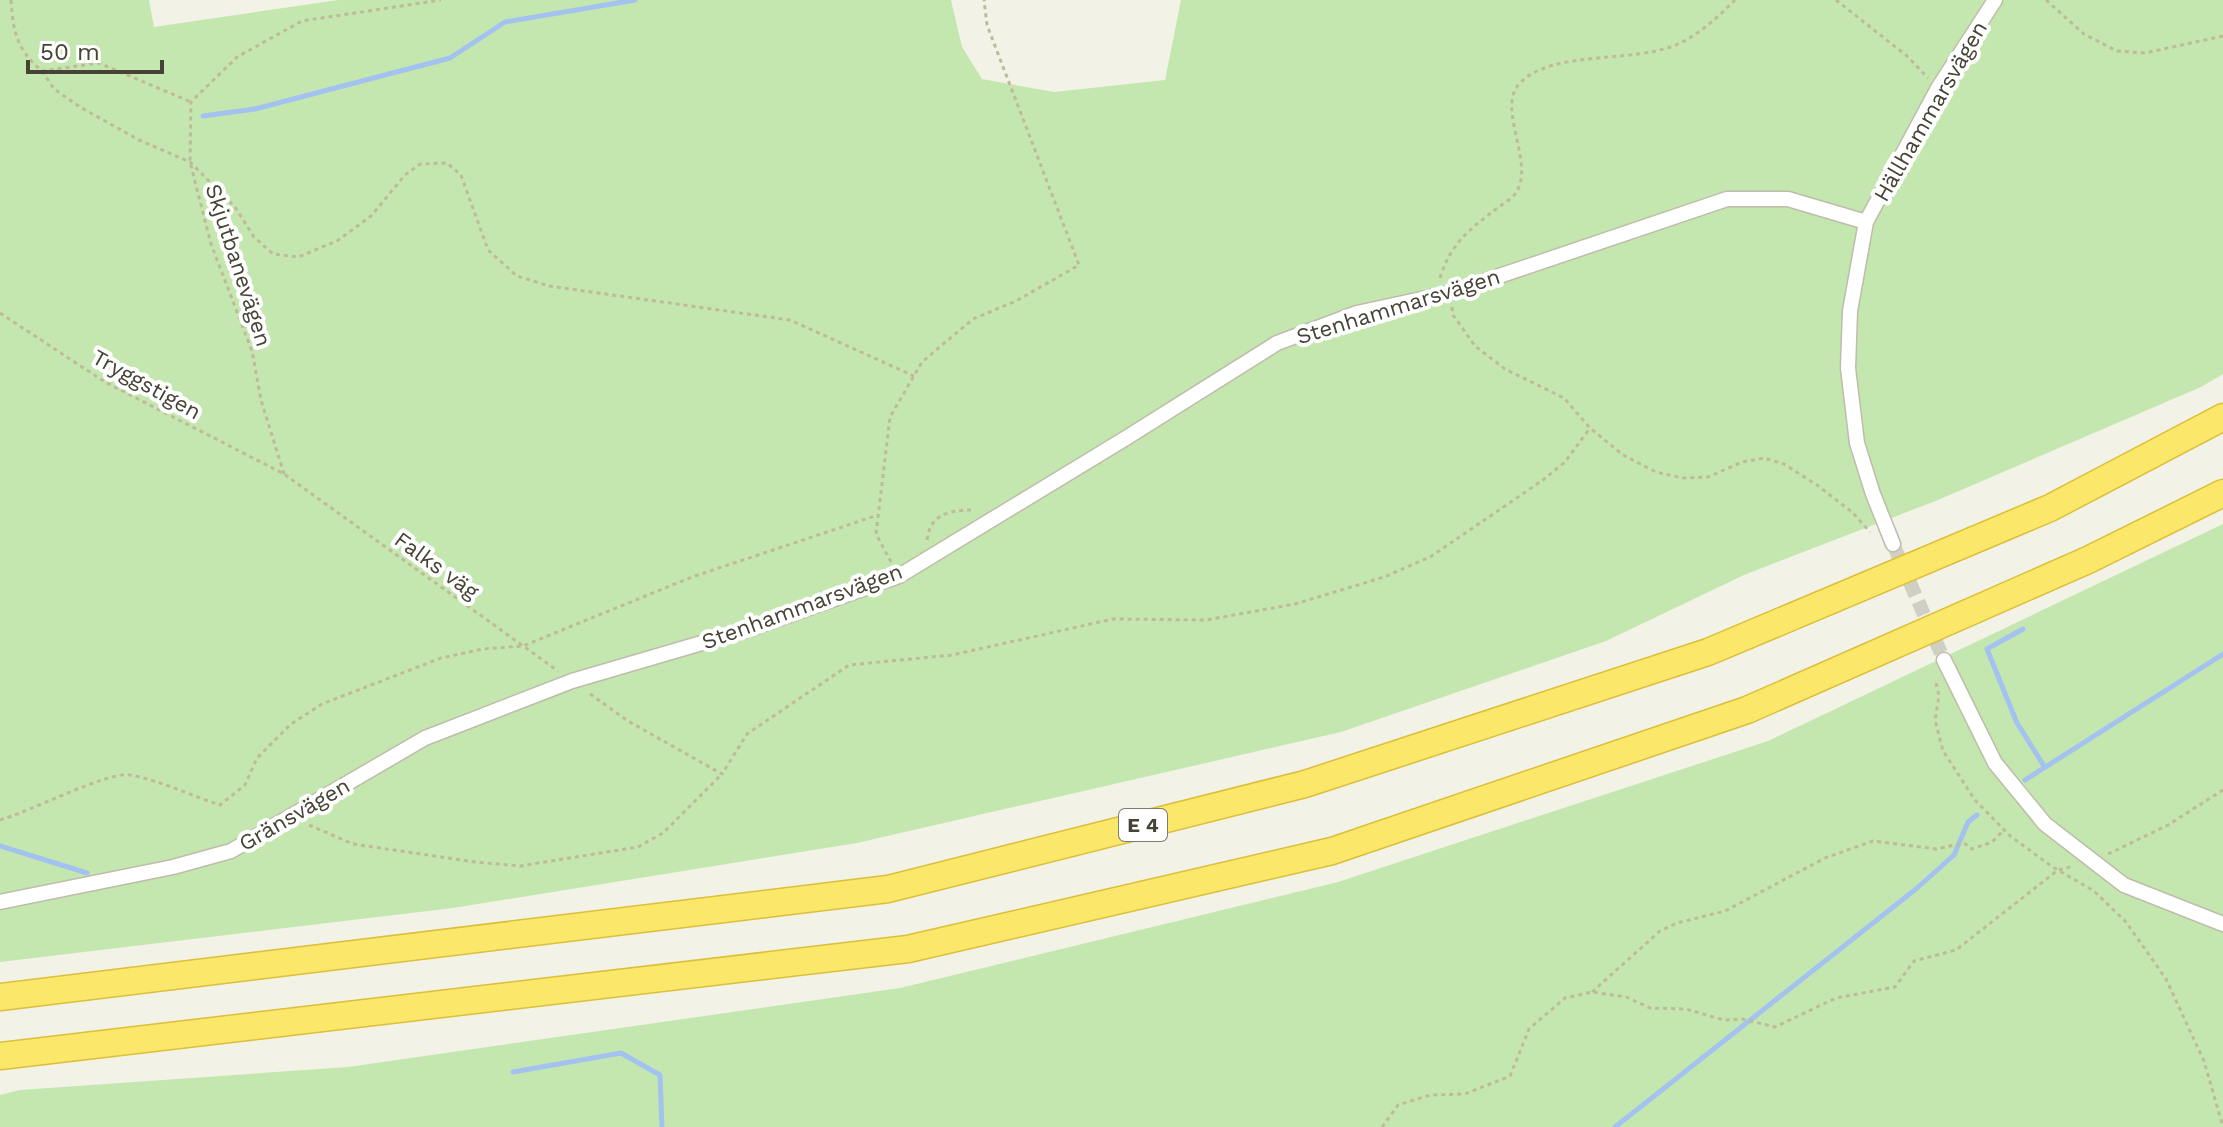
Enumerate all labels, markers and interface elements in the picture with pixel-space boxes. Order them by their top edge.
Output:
street label: Hällhammarsvägen [1869,17,1992,206]
scale bar [28,24,162,74]
text: 50 m [40,38,100,66]
street label: Skjutbanevägen [201,181,277,349]
street label: Stenhammarsvägen [1293,264,1503,349]
street label: Tryggstigen [88,344,205,425]
street label: Falks väg [390,527,484,604]
street label: Stenhammarsvägen [699,559,906,654]
street label: Gränsvägen [234,773,354,856]
road number: E 4 [1119,809,1167,841]

